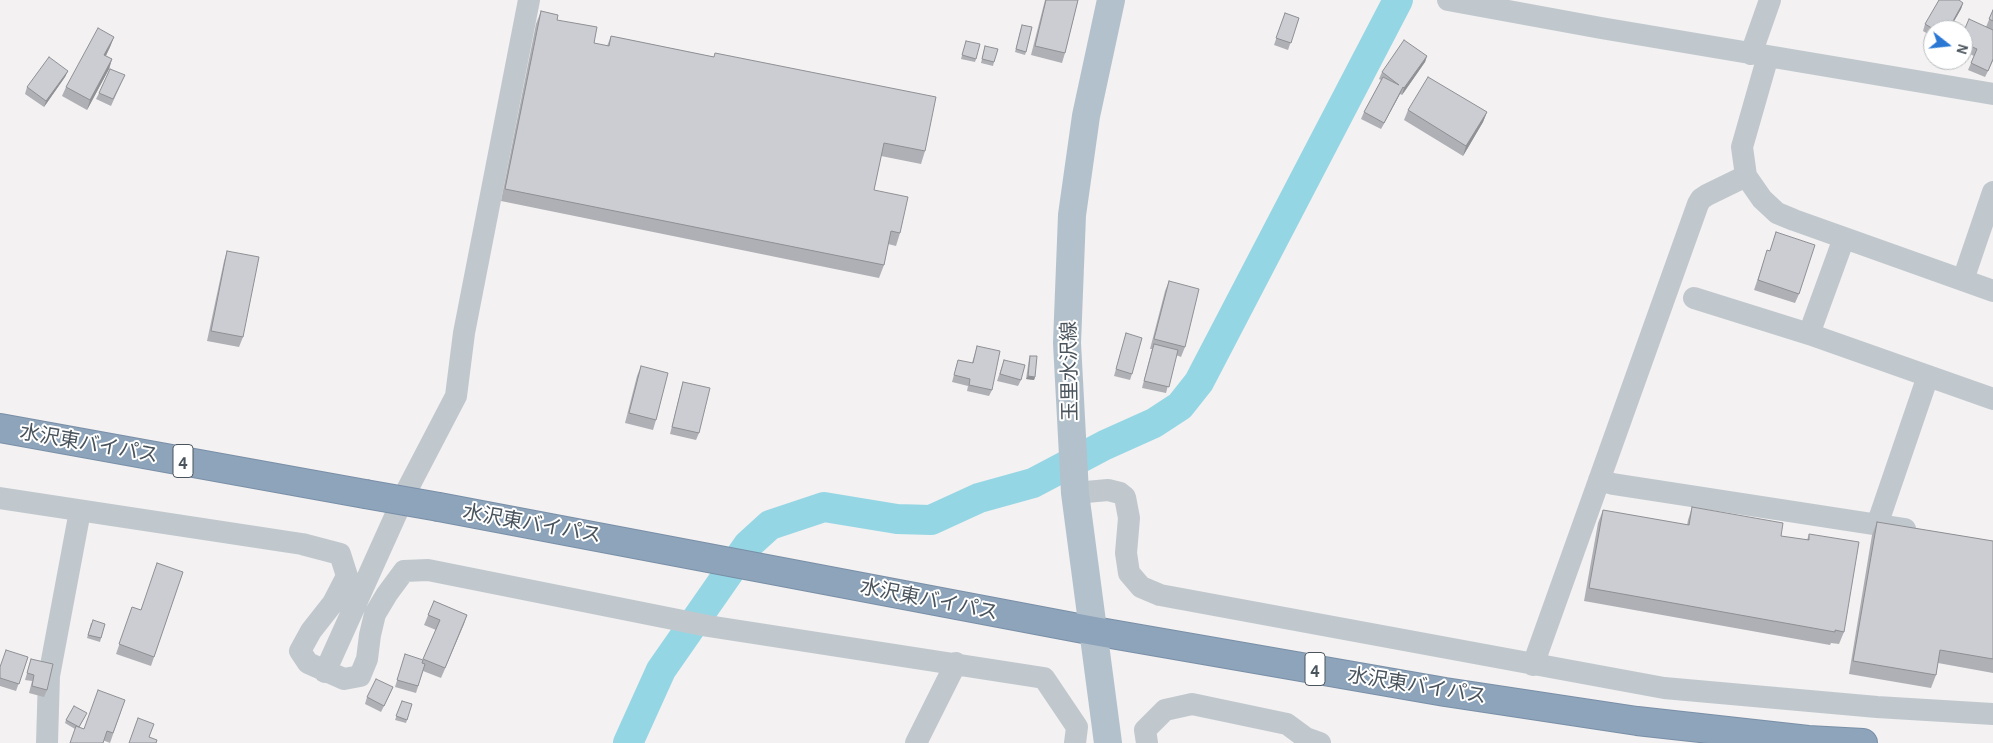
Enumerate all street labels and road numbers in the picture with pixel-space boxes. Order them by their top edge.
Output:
street label: 玉里水沢線 [1057,321,1083,421]
street label: 水沢東バイパス [18,420,160,468]
road number: 4 [173,444,193,478]
street label: 水沢東バイパス [461,500,603,548]
street label: 水沢東バイパス [858,575,1000,625]
road number: 4 [1305,652,1325,686]
street label: 水沢東バイパス [1346,663,1488,709]

